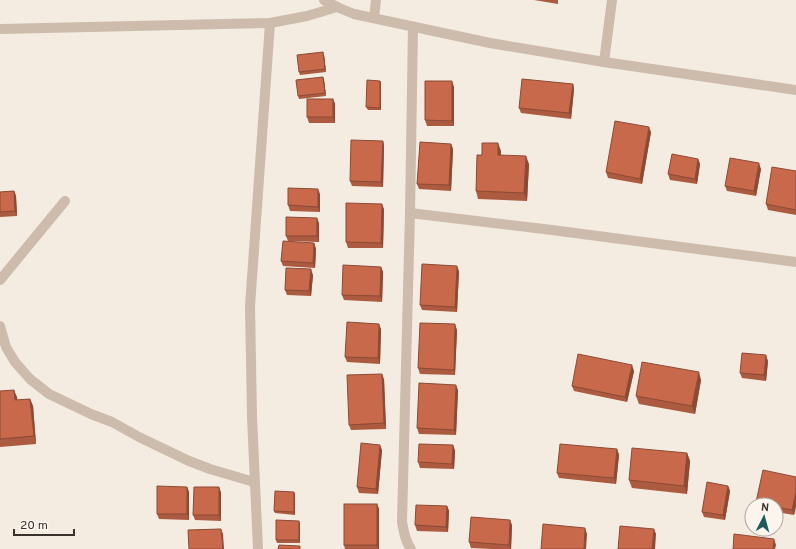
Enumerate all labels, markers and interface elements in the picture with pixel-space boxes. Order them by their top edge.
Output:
north arrow [744,497,784,537]
text: N [760,501,770,515]
scale bar [14,511,74,537]
text: 20 m [20,518,48,534]

